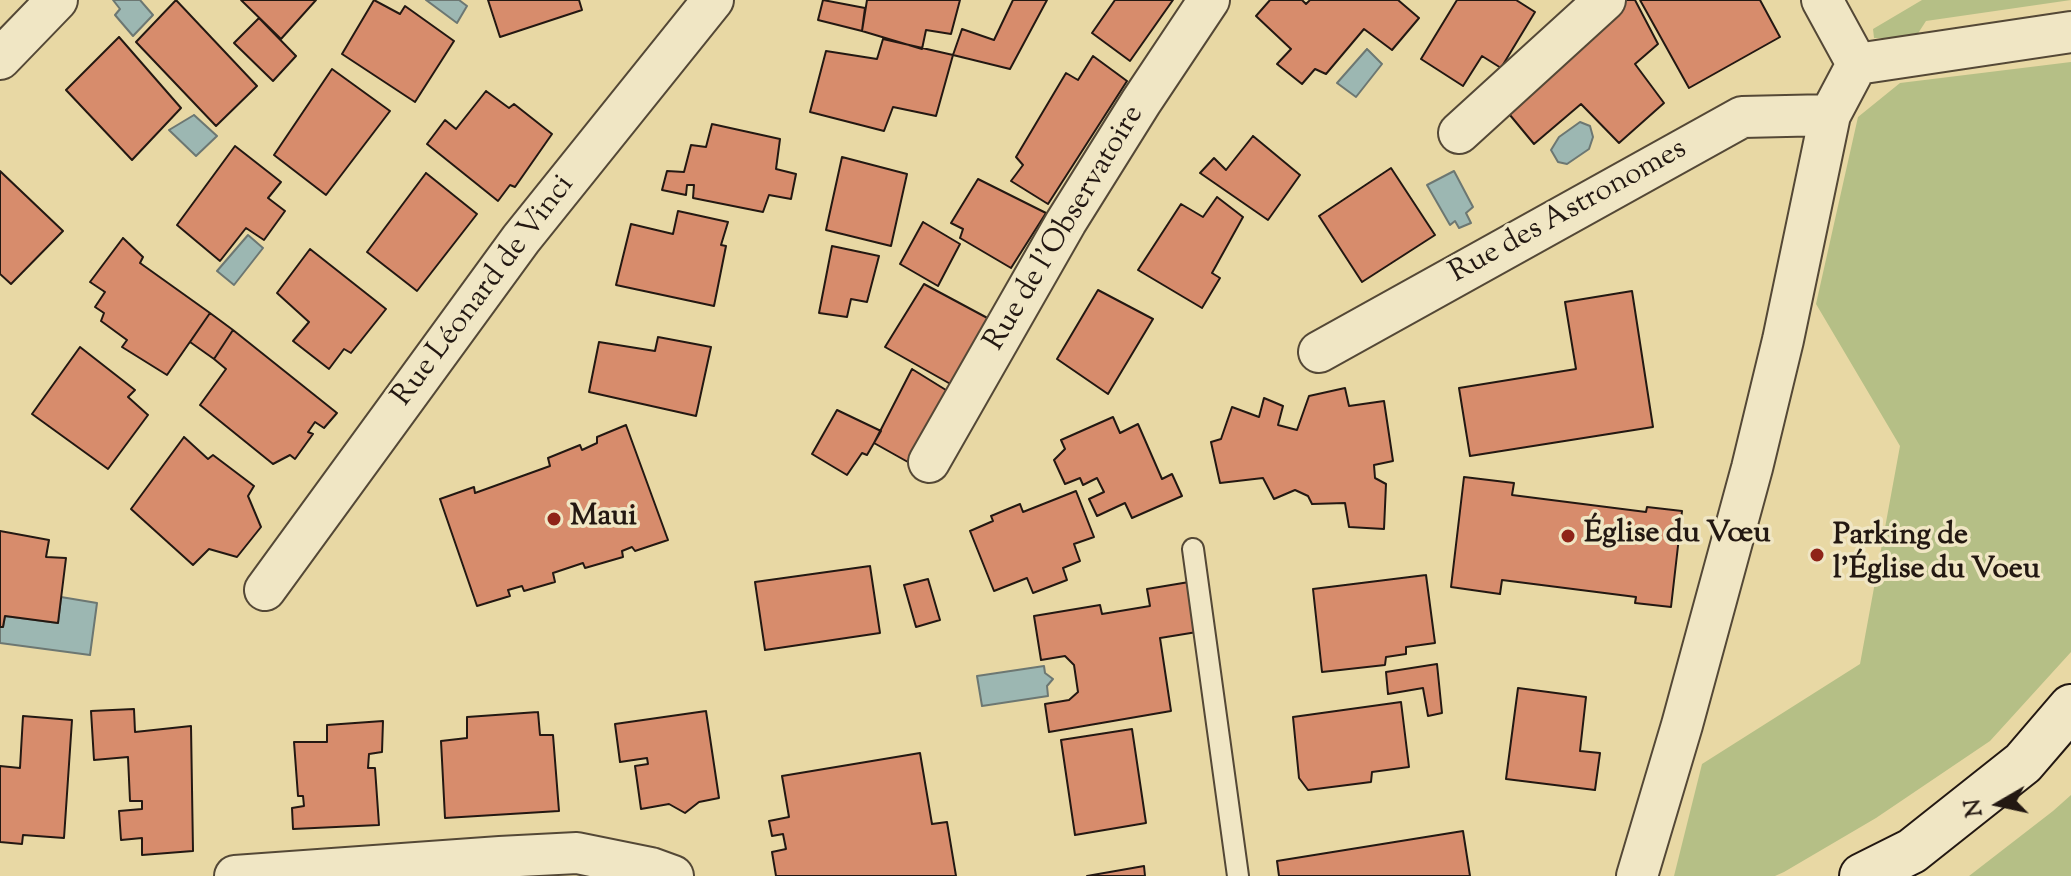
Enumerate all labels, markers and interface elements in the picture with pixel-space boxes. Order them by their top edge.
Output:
street label: Rue de l'Observatoire [979,100,1153,358]
street label: Rue des Astronomes [1444,133,1694,293]
street label: Rue Léonard de Vinci [386,169,584,415]
place label: Maui [570,501,637,537]
marker: Maui [545,510,563,528]
place label: Église du Vœu [1584,518,1770,554]
place label: Parking de l'Église du Voeu [1833,520,2040,590]
marker: Église du Vœu [1559,527,1577,545]
marker: Parking de l'Église du Voeu [1808,546,1826,564]
north arrow [1959,764,2039,844]
text: N [1958,797,1992,819]

